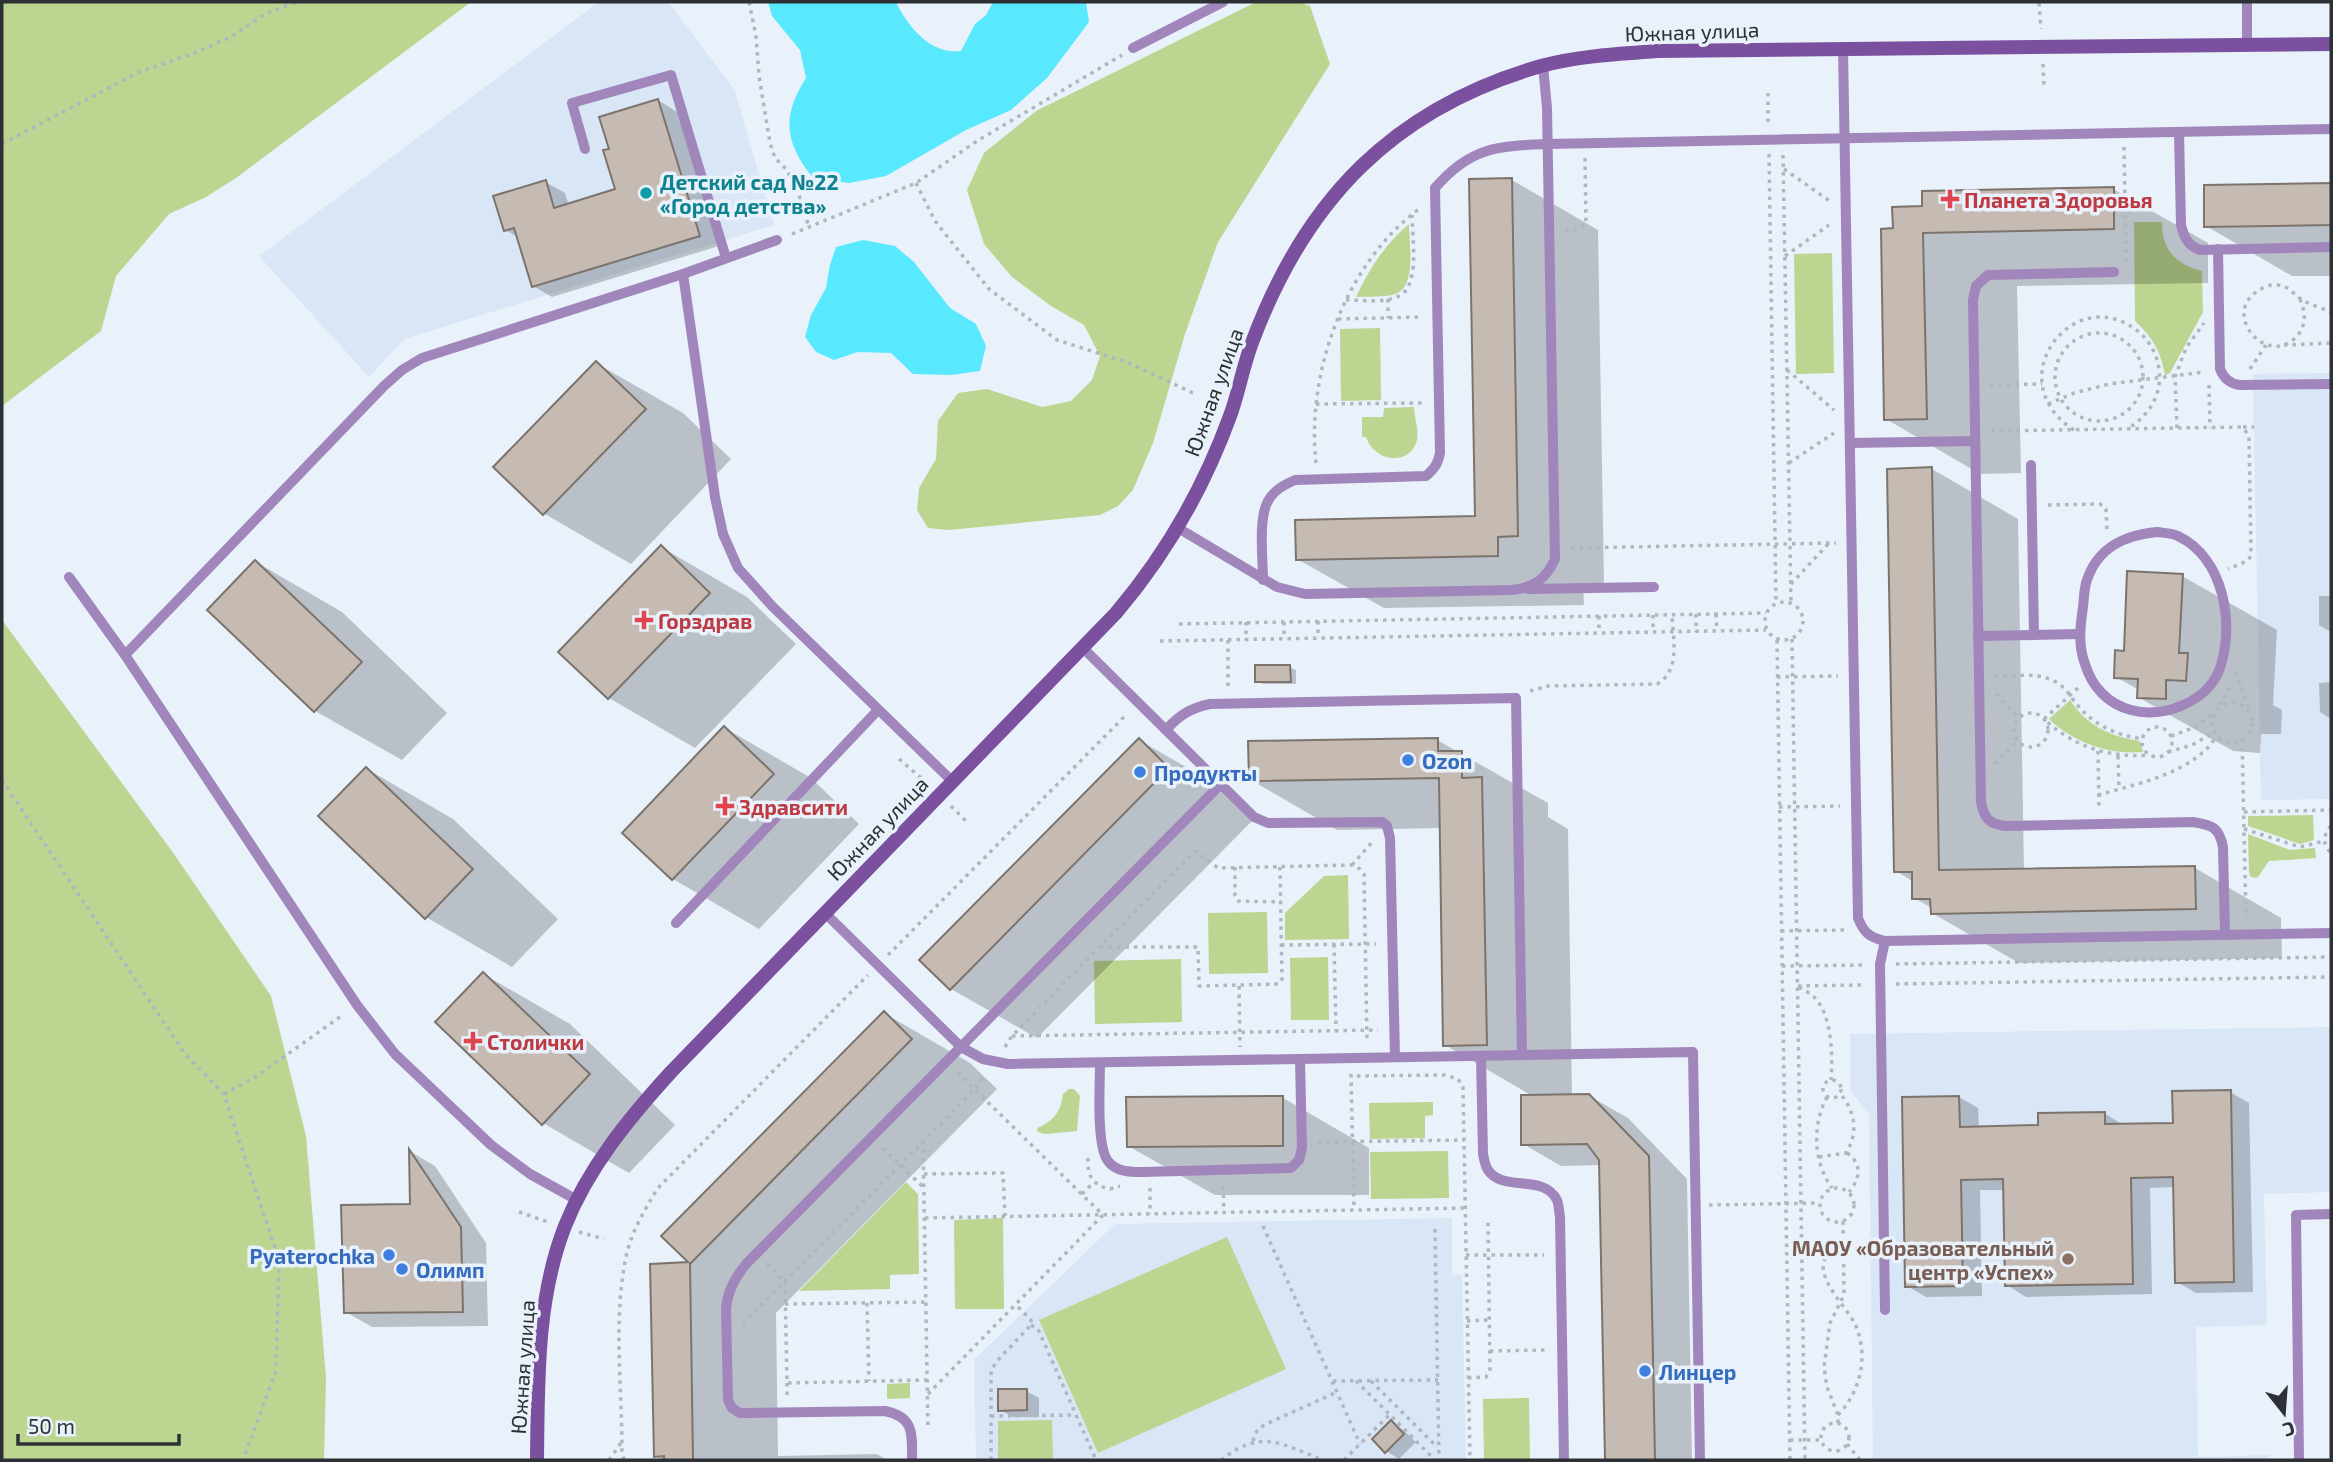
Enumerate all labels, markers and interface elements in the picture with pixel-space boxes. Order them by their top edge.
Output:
street label: Южная улица [1624,16,1760,47]
place label: Детский сад №22 «Город детства» [660,169,839,218]
marker: Детский сад №22 «Город детства» [638,185,654,201]
place label: Планета Здоровья [1964,187,2153,212]
marker: Планета Здоровья [1942,191,1958,207]
street label: Южная улица [1178,324,1249,460]
place label: Горздрав [658,608,752,633]
marker: Горздрав [636,612,652,628]
place label: Ozon [1422,748,1472,773]
marker: Ozon [1400,752,1416,768]
place label: Продукты [1154,760,1257,785]
marker: Продукты [1132,764,1148,780]
street label: Южная улица [821,771,933,886]
place label: Здравсити [739,794,848,819]
marker: Здравсити [717,798,733,814]
place label: Столички [487,1029,584,1054]
marker: Столички [465,1033,481,1049]
place label: МАОУ «Образовательный центр «Успех» [1792,1235,2054,1284]
place label: Pyaterochka [250,1243,375,1269]
marker: Pyaterochka [381,1247,397,1263]
marker: МАОУ «Образовательный центр «Успех» [2060,1251,2076,1267]
place label: Олимп [416,1257,485,1282]
marker: Олимп [394,1261,410,1277]
street label: Южная улица [505,1299,540,1435]
place label: Линцер [1659,1359,1736,1384]
marker: Линцер [1637,1363,1653,1379]
north arrow [2249,1378,2319,1448]
scale bar [18,1402,178,1446]
text: 50 m [28,1413,75,1438]
text: С [2280,1417,2298,1442]

